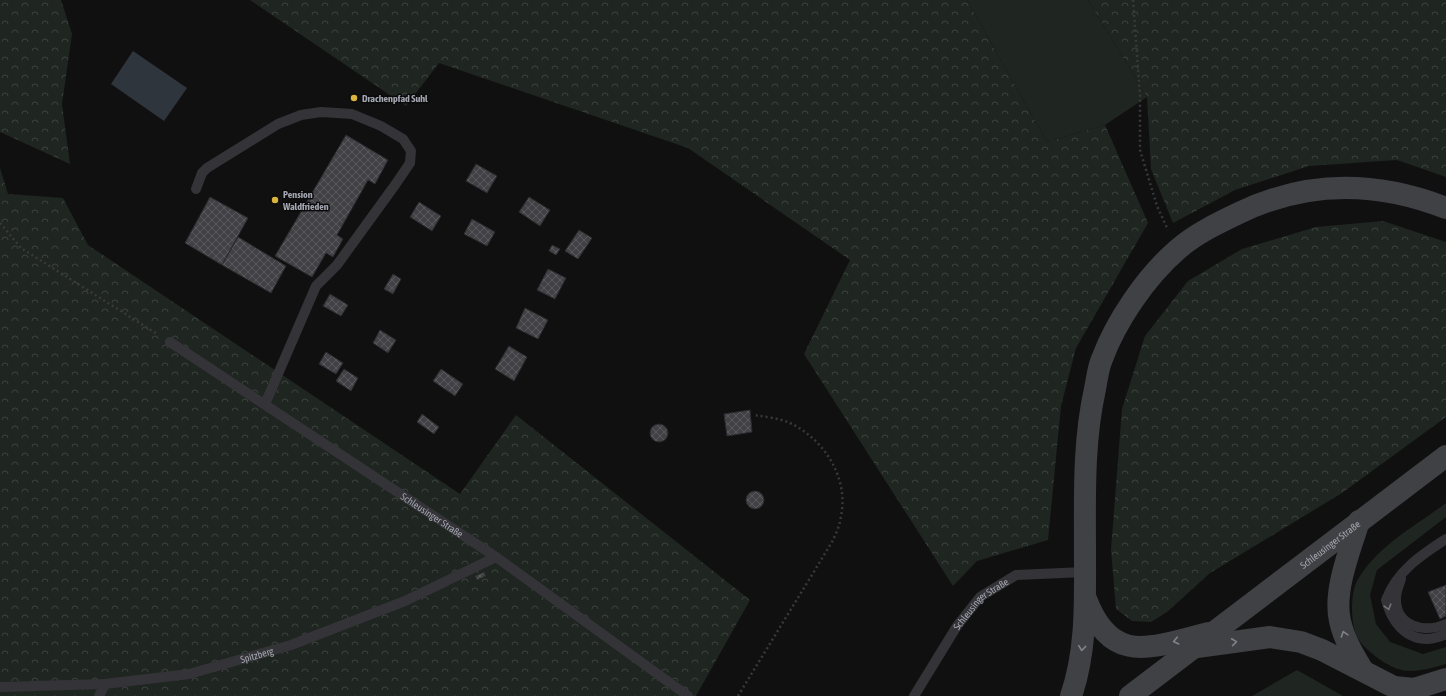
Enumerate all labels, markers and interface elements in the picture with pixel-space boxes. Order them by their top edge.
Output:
marker: Drachenpfad Suhl [349,93,359,103]
place label: Drachenpfad Suhl [362,93,428,104]
place label: Pension Waldfrieden [282,189,329,212]
marker: Pension Waldfrieden [270,195,280,205]
street label: Schleusinger Straße [399,491,465,540]
street label: Schleusinger Straße [1298,518,1363,571]
street label: Schleusinger Straße [951,576,1011,632]
one-way arrow [1383,604,1392,611]
one-way arrow [1340,631,1349,638]
one-way arrow [1173,636,1179,644]
one-way arrow [1231,638,1237,647]
street label: Spitzberg [239,645,275,665]
one-way arrow [1077,645,1086,651]

